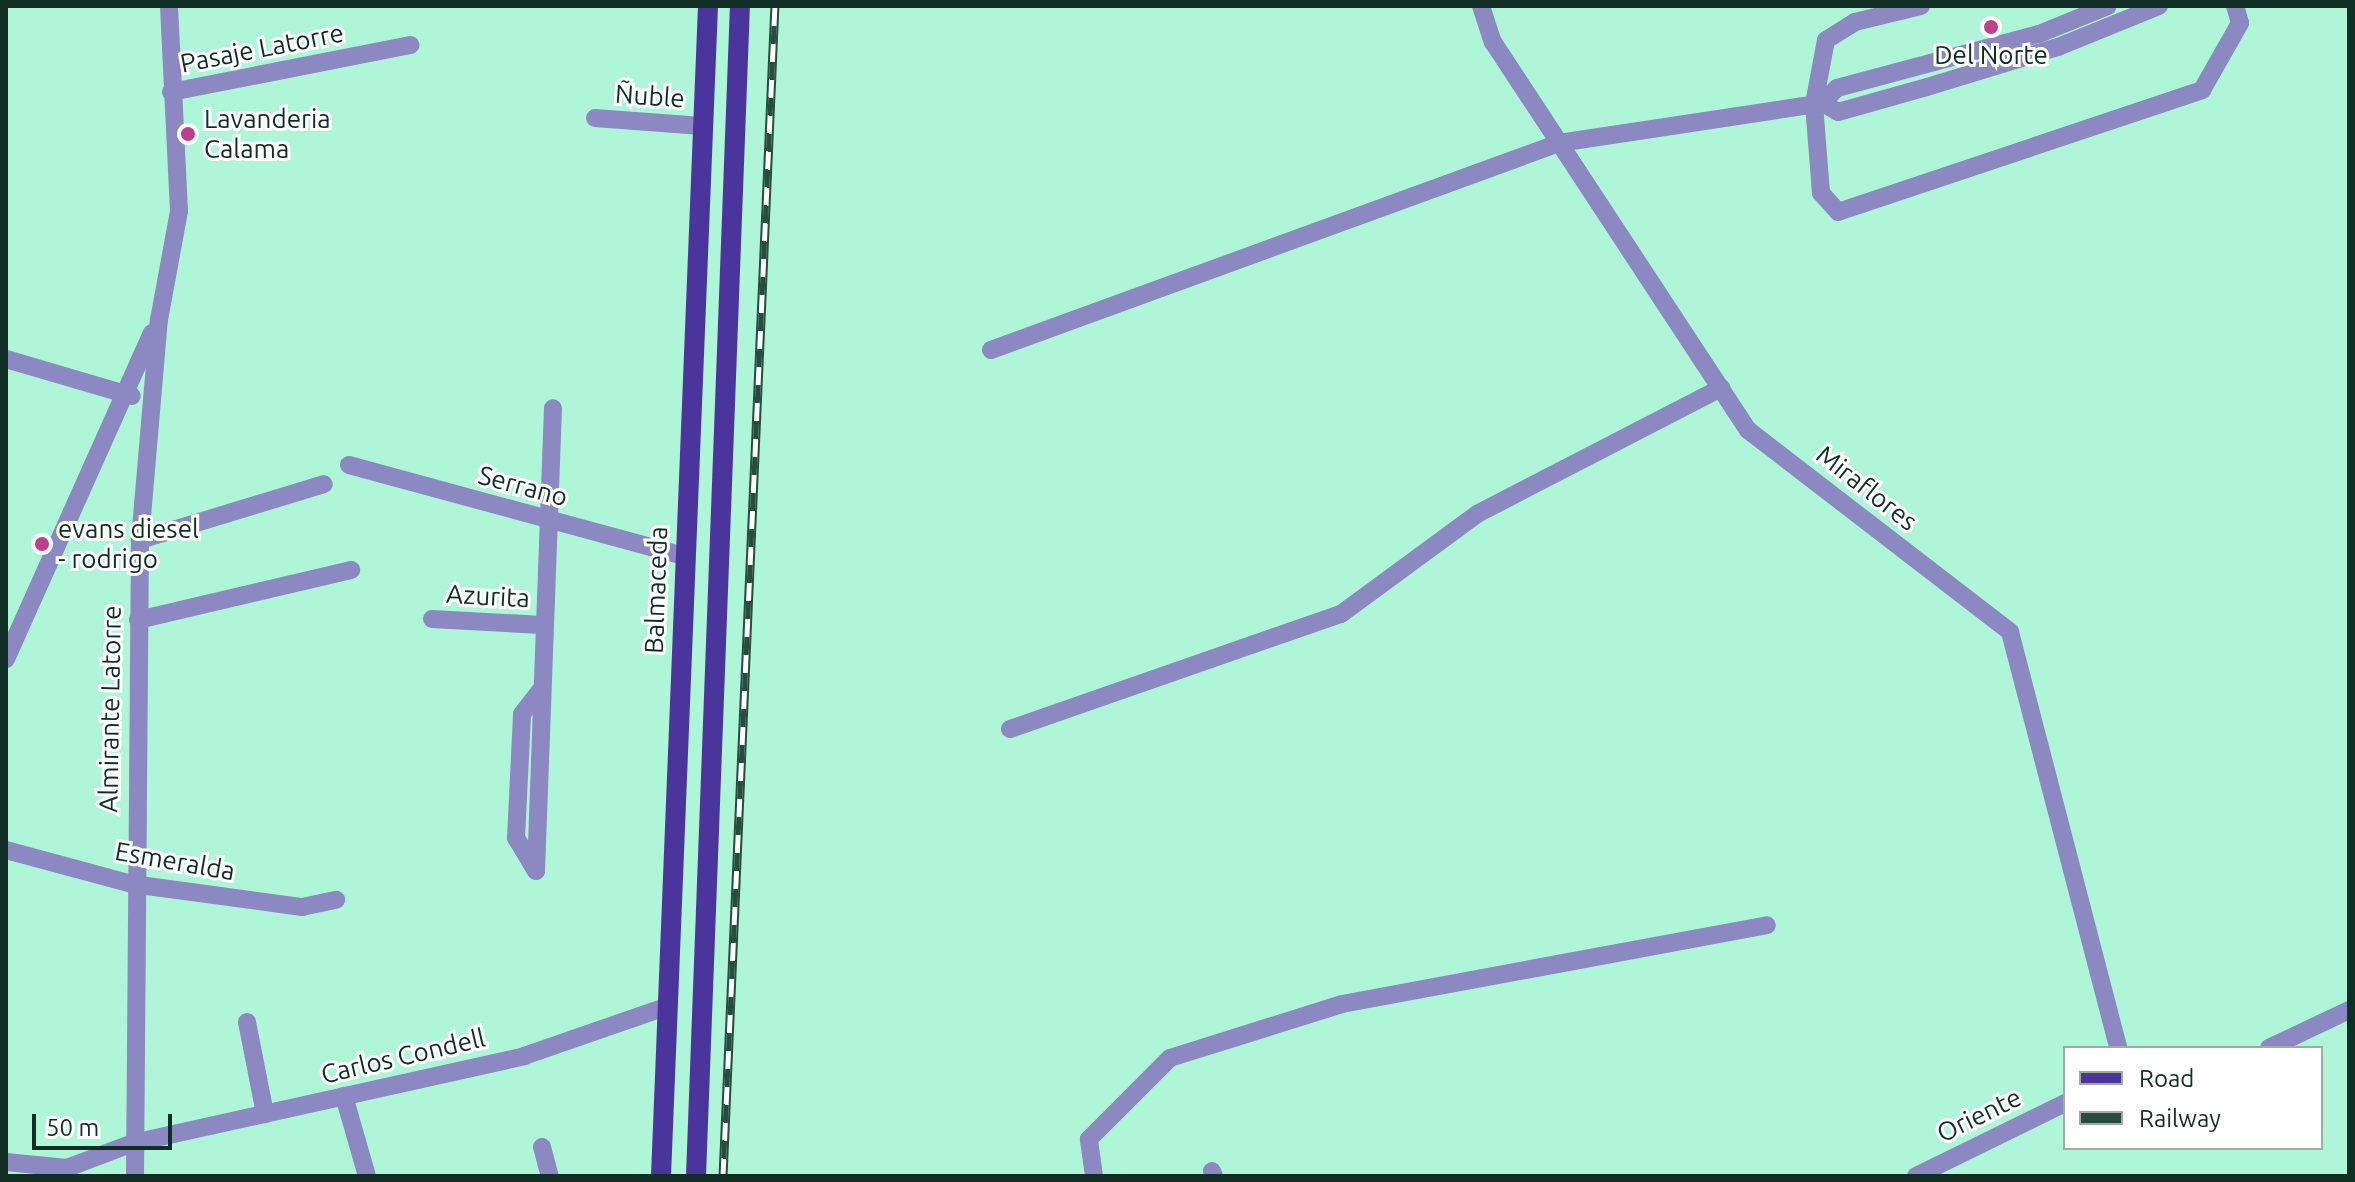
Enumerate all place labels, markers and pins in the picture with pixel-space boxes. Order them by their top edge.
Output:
marker: Del Norte [1982,18,2000,36]
place label: Del Norte [1934,39,2048,71]
place label: Lavanderia Calama [204,103,331,164]
marker: Lavanderia Calama [179,125,197,143]
place label: evans diesel - rodrigo [58,513,199,574]
marker: evans diesel - rodrigo [33,535,51,553]

